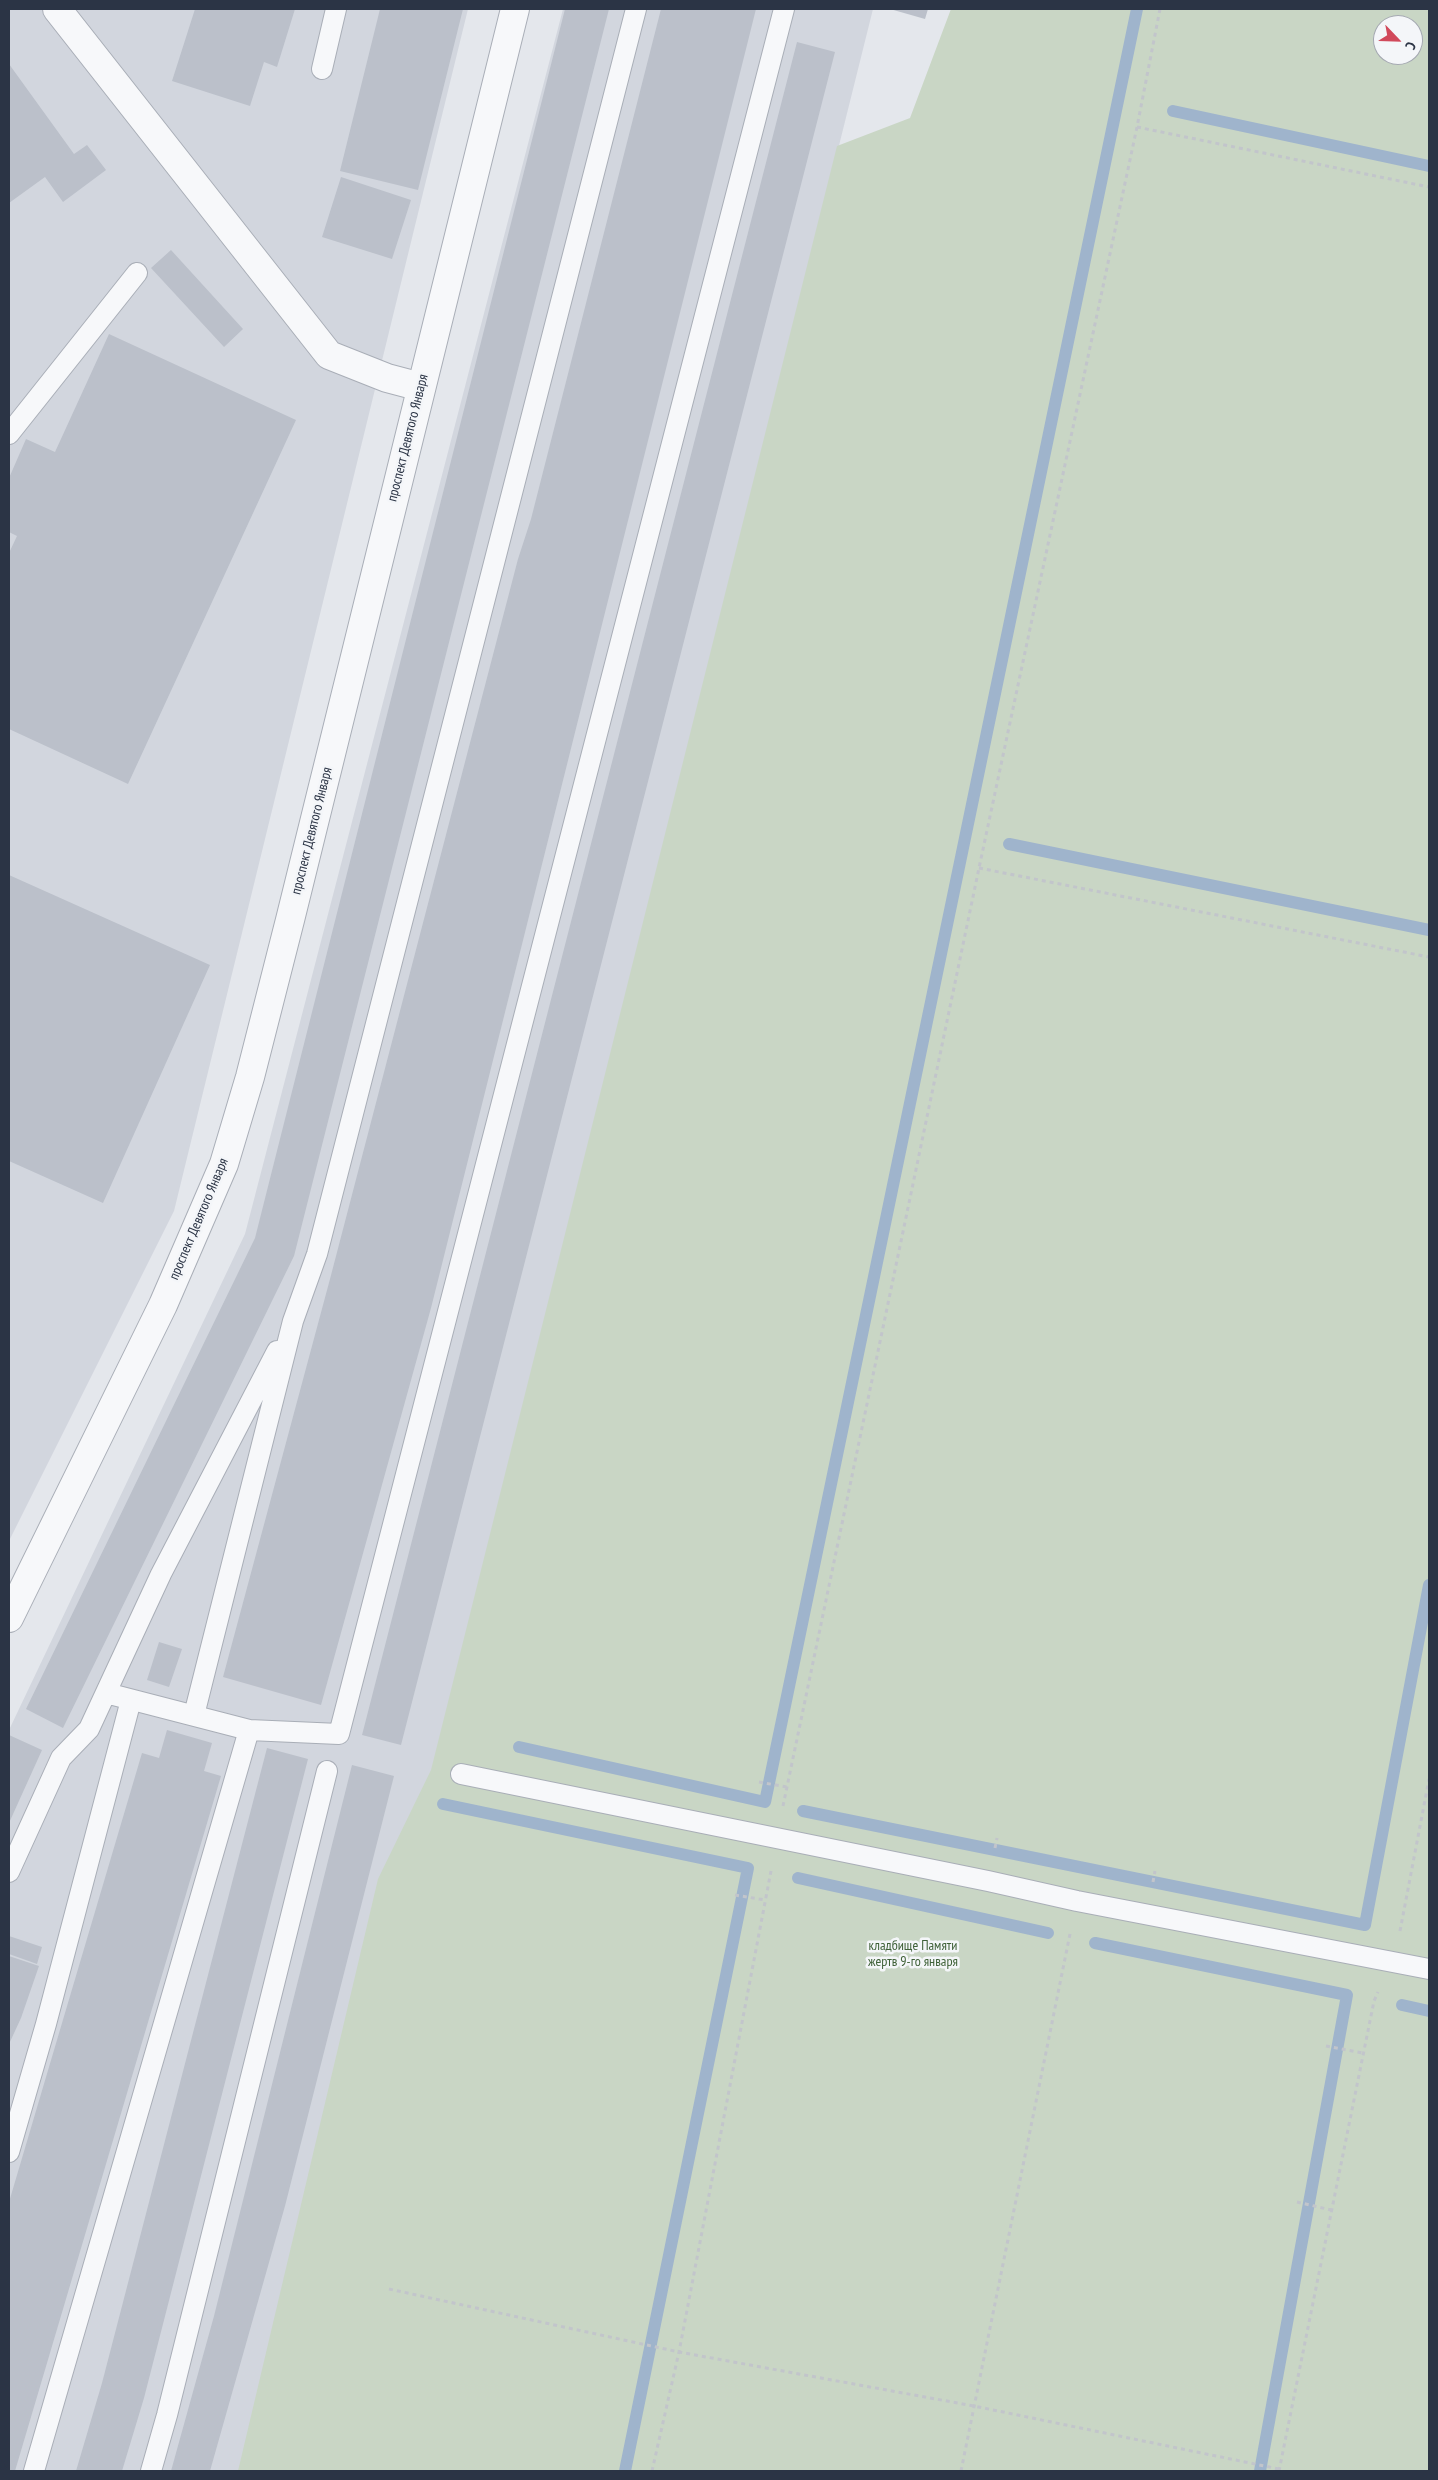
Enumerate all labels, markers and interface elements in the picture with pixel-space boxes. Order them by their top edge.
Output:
north arrow [1373,15,1423,65]
text: С [1401,39,1420,52]
street label: проспект Девятого Января [384,373,432,503]
street label: проспект Девятого Января [288,766,336,896]
street label: проспект Девятого Января [166,1156,232,1282]
park label: кладбище Памяти жертв 9-го января [868,1938,958,1970]

